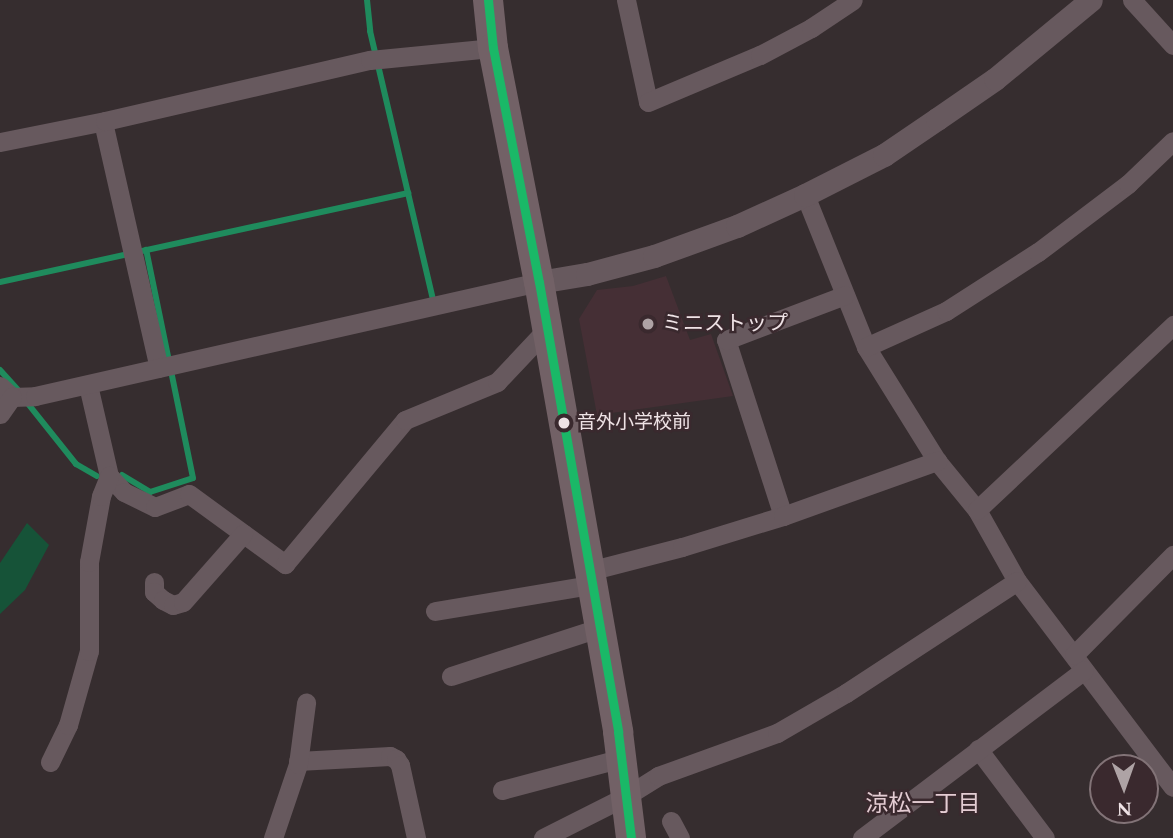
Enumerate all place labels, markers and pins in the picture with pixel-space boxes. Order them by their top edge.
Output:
place label: ミニストップ [662,311,788,337]
marker: ミニストップ [640,316,656,332]
place label: 音外小学校前 [577,412,691,434]
marker: 音外小学校前 [557,416,571,430]

